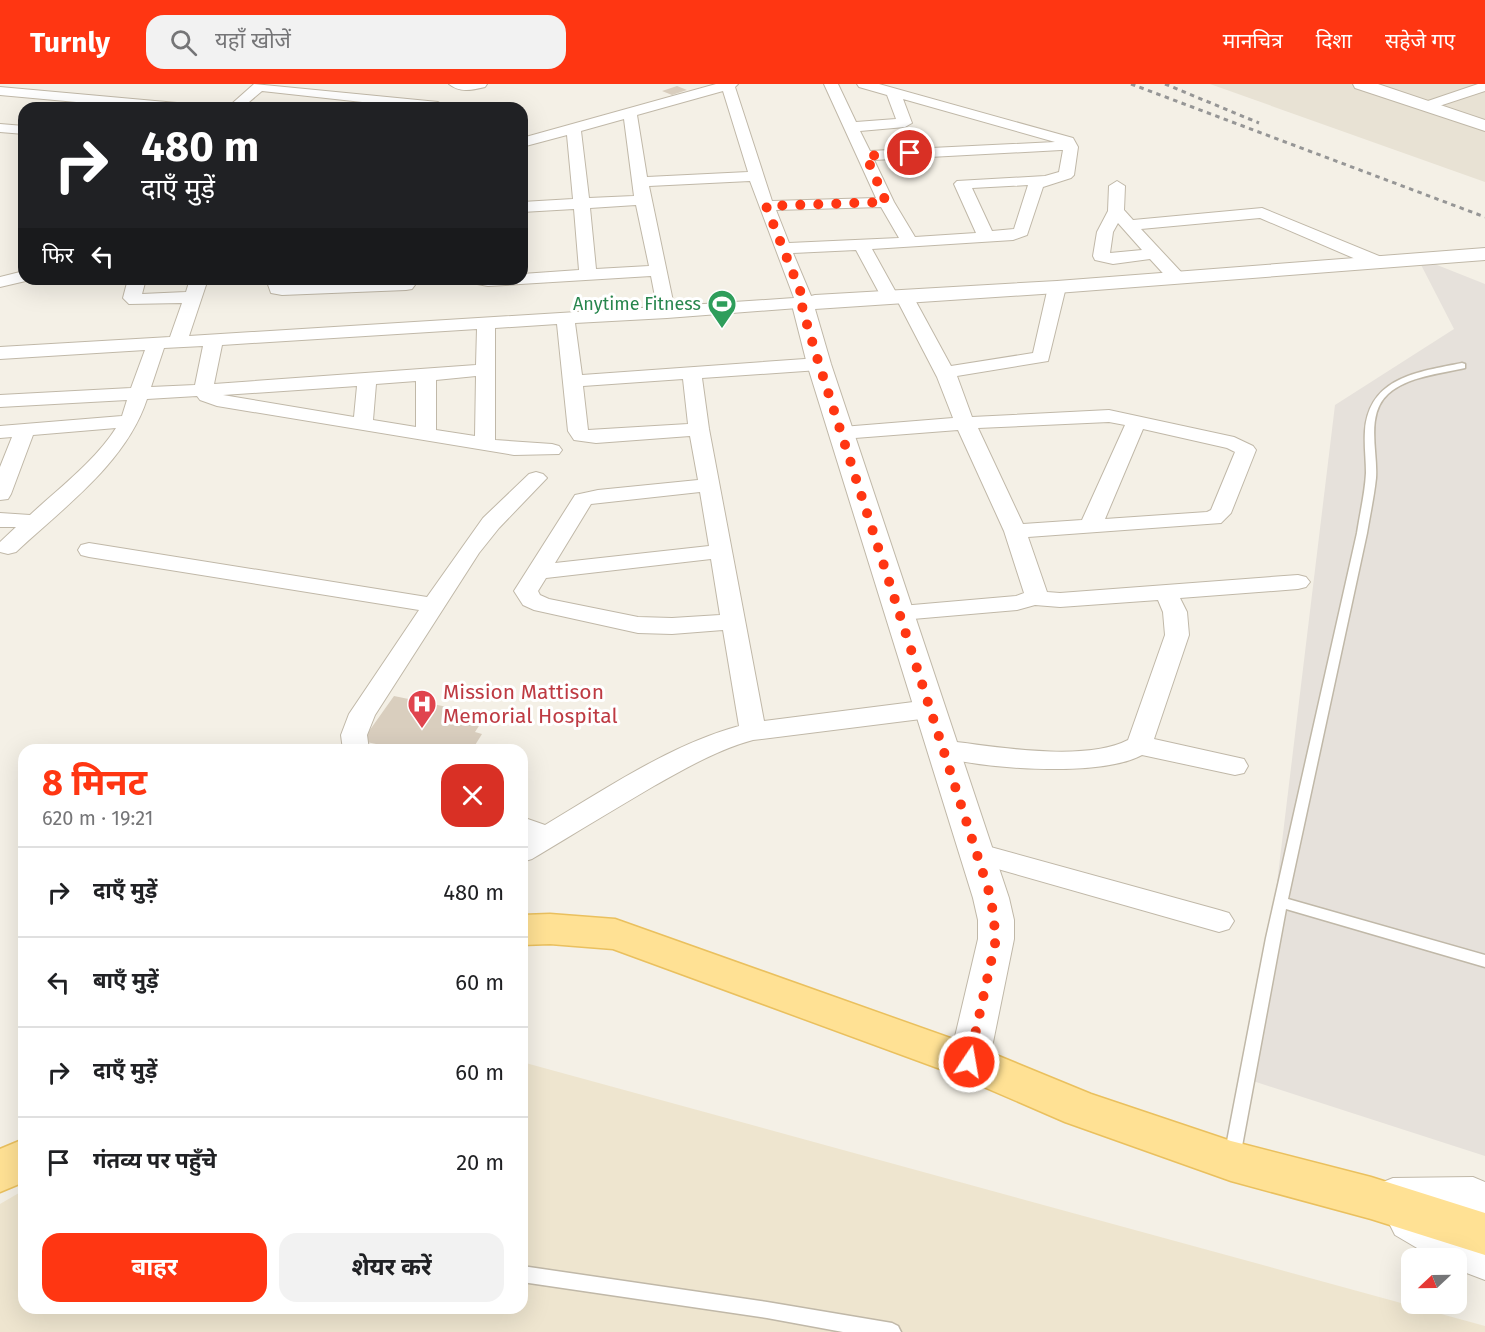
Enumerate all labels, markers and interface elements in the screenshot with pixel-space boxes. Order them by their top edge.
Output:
search box [146,15,566,69]
text: Turnly [30,26,110,59]
icon: search [167,26,200,59]
text: यहाँ खोजें [215,27,291,54]
text: मानचित्र [1223,28,1283,54]
text: दिशा [1316,28,1352,54]
text: सहेजे गए [1385,28,1455,54]
text: 480 m [141,122,259,172]
icon: right [42,126,120,204]
pin [884,127,935,178]
icon: arrive [893,136,926,169]
text: दाएँ मुड़ें [141,173,215,205]
icon: left [86,240,119,273]
text: फिर [42,242,74,269]
sports icon: Anytime Fitness [706,288,738,330]
place label: Anytime Fitness [573,293,701,315]
place label: Mission Mattison Memorial Hospital [443,679,618,729]
hospital icon: Mission Mattison Memorial Hospital [406,688,438,730]
text: 8 मिनट [42,761,147,805]
button: close [441,764,504,827]
text: 620 m · 19:21 [42,806,153,830]
icon: right [42,876,75,909]
text: दाएँ मुड़ें [93,877,157,904]
text: 480 m [443,879,504,906]
icon: left [42,966,75,999]
text: बाएँ मुड़ें [93,967,159,994]
text: 60 m [455,969,504,996]
position arrow [937,1030,1001,1094]
icon: right [42,1056,75,1089]
text: दाएँ मुड़ें [93,1057,157,1084]
text: 60 m [455,1059,504,1086]
icon: arrive [42,1146,75,1179]
text: गंतव्य पर पहुँचे [93,1147,217,1174]
text: 20 m [456,1149,504,1176]
button: बाहर [42,1233,267,1302]
button: शेयर करें [279,1233,504,1302]
north arrow [1401,1248,1467,1314]
map controls [1401,1248,1467,1314]

